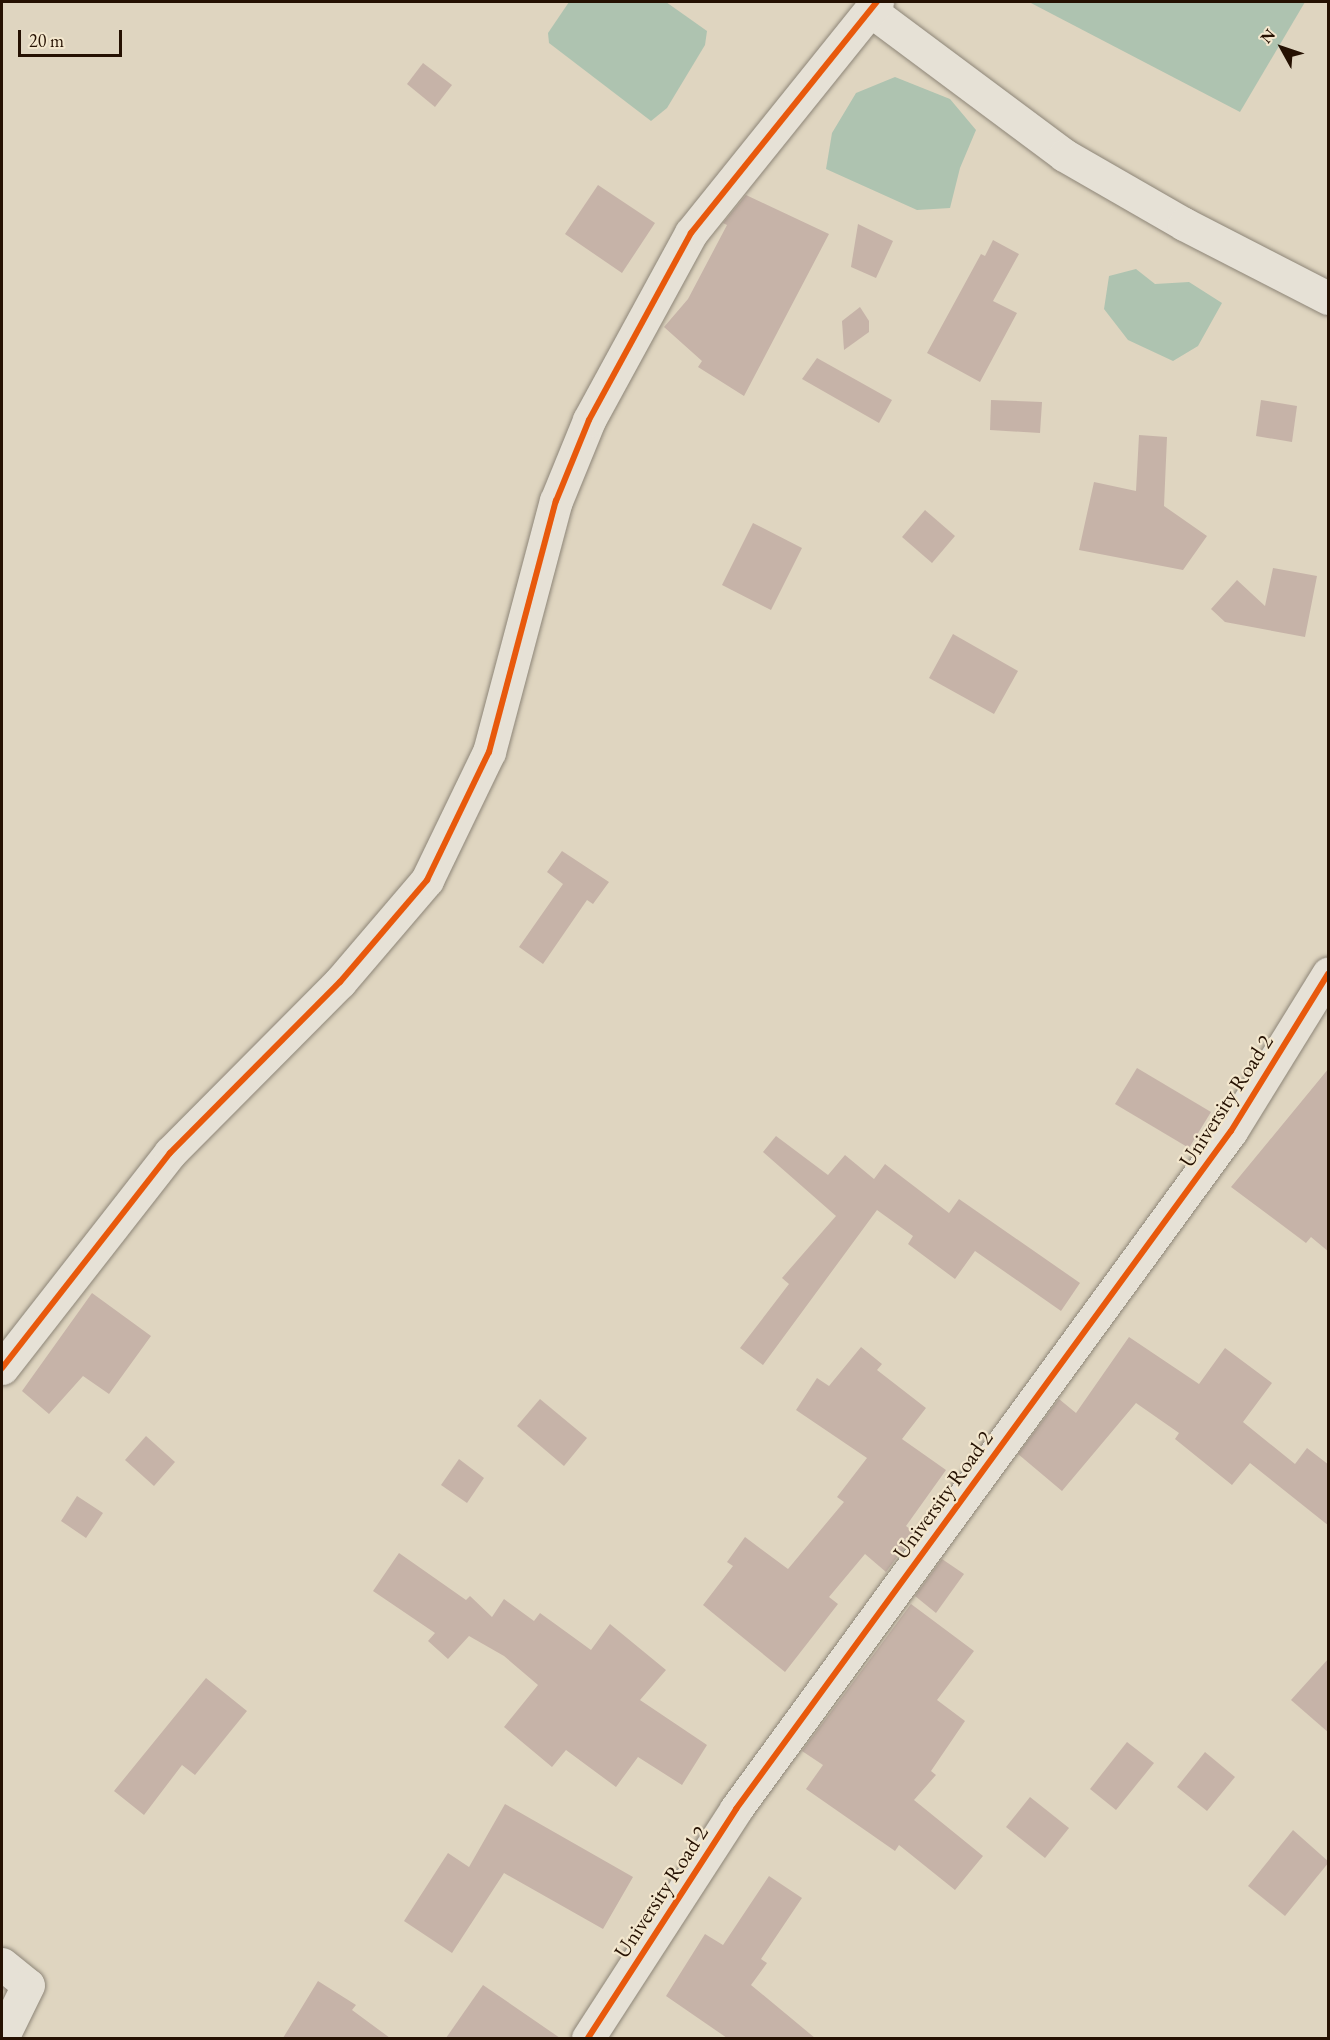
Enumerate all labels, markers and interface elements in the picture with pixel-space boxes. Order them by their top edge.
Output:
scale bar [21,18,124,56]
north arrow [1252,18,1312,78]
text: N [1256,24,1280,48]
text: 20 m [29,29,64,52]
street label: University Road 2 [1173,1030,1279,1172]
street label: University Road 2 [887,1425,999,1565]
street label: University Road 2 [608,1821,714,1963]

